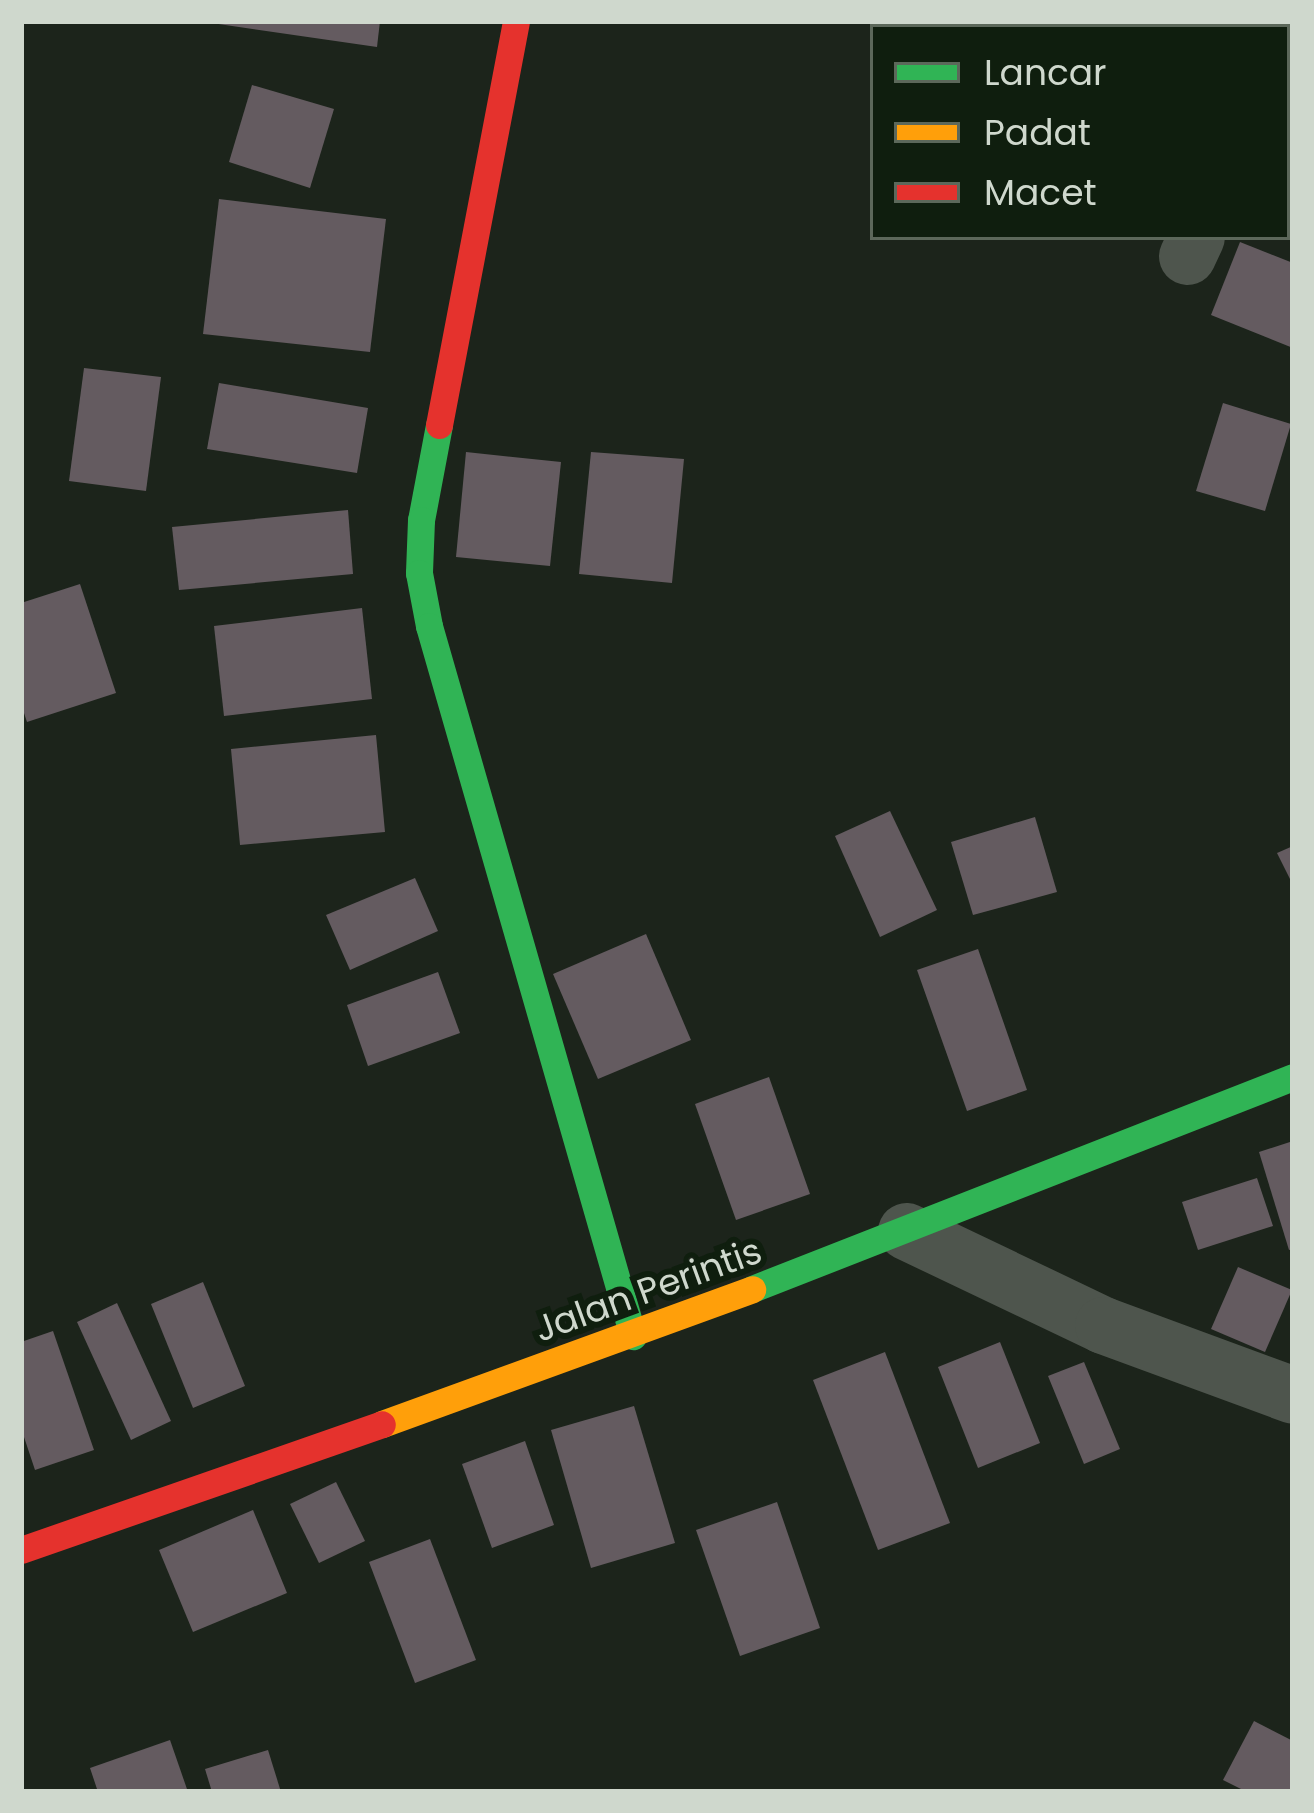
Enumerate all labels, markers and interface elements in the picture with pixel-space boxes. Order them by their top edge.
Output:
legend [870,24,1290,240]
text: Lancar [984,47,1107,98]
text: Padat [984,107,1091,158]
text: Macet [984,167,1097,218]
street label: Jalan Perintis [529,1229,767,1351]

